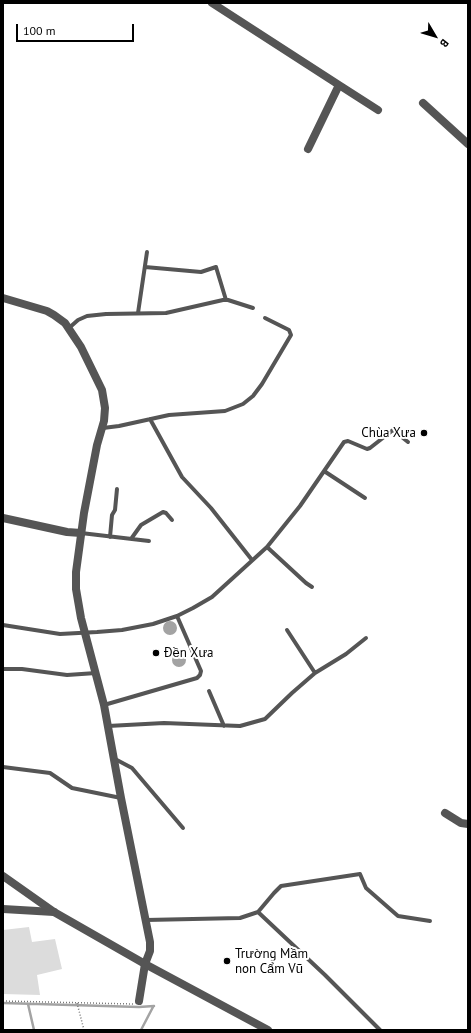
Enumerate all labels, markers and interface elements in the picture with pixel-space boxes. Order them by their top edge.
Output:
scale bar [18,16,136,42]
north arrow [415,16,455,56]
text: 100 m [23,23,56,38]
text: B [437,37,452,50]
place label: Chùa Xưa [361,425,416,441]
marker: Chùa Xưa [419,428,429,438]
place label: Đền Xưa [164,645,214,661]
marker: Đền Xưa [151,648,161,658]
place label: Trường Mầm non Cẩm Vũ [235,946,308,977]
marker: Trường Mầm non Cẩm Vũ [222,956,232,966]

